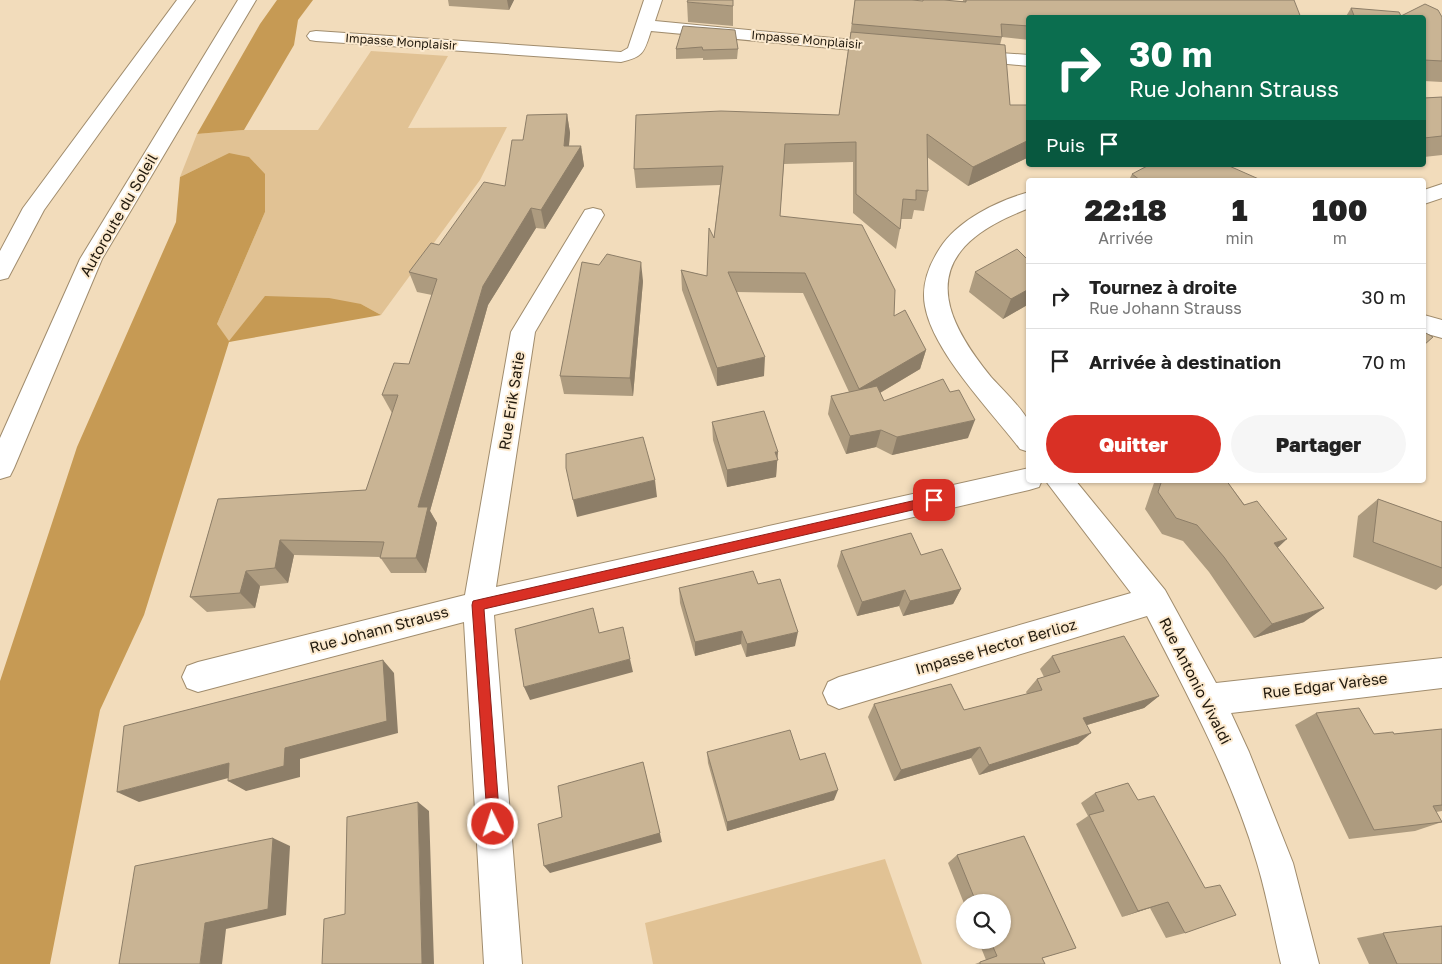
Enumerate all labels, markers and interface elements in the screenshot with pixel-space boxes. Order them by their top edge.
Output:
street label: Impasse Monplaisir [751,27,864,52]
street label: Impasse Monplaisir [345,30,458,53]
text: 30 m [1129,33,1212,75]
icon: right [1046,35,1111,100]
text: Rue Johann Strauss [1129,75,1339,102]
icon: arrive [1095,130,1123,158]
text: Puis [1046,133,1085,156]
street label: Autoroute du Soleil [76,150,161,279]
text: 22:18 [1084,192,1167,228]
text: 1 [1232,192,1247,228]
text: 100 [1312,192,1368,228]
text: Arrivée [1098,228,1153,248]
text: min [1225,228,1254,248]
text: m [1333,228,1347,248]
text: Tournez à droite [1089,275,1237,298]
icon: right [1046,282,1074,310]
text: 30 m [1362,285,1406,308]
text: Rue Johann Strauss [1089,298,1242,318]
icon: arrive [1046,347,1074,375]
street label: Rue Erik Satie [494,350,528,451]
text: Arrivée à destination [1089,350,1281,373]
text: 70 m [1363,350,1406,373]
button: Quitter [1046,415,1221,473]
button: Partager [1231,415,1406,473]
pin [913,479,955,521]
icon: arrive [920,486,948,514]
street label: Rue Johann Strauss [307,602,450,656]
street label: Impasse Hector Berlioz [913,614,1079,678]
street label: Rue Antonio Vivaldi [1156,614,1236,747]
street label: Rue Edgar Varèse [1261,668,1389,702]
position arrow [466,797,518,849]
map controls [956,894,1011,949]
button: search [956,894,1011,949]

